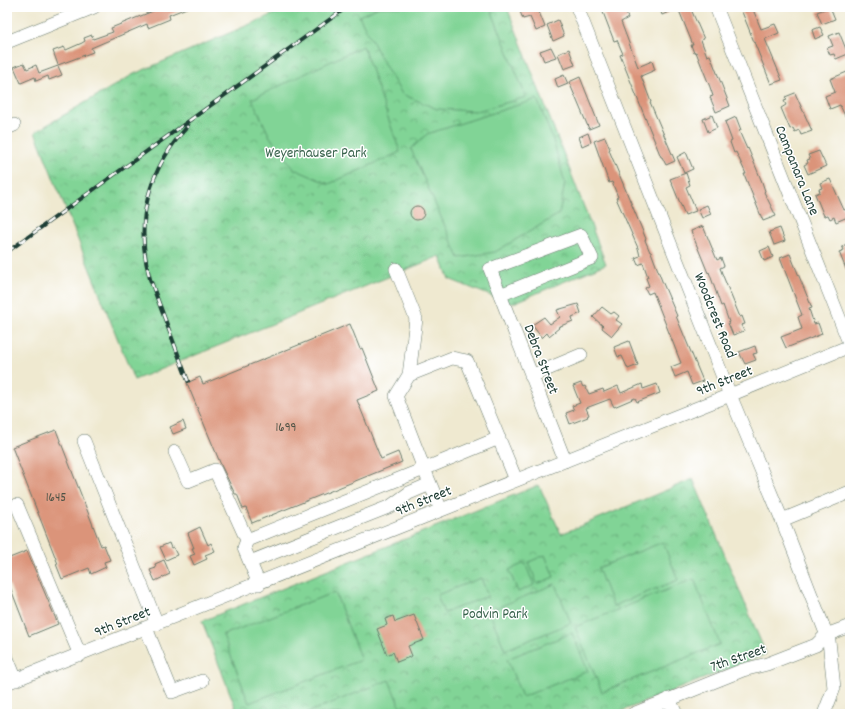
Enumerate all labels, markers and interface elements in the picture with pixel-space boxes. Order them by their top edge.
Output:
street label: Campanara Lane [768,122,824,219]
park label: Weyerhauser Park [265,143,367,165]
street label: Woodcrest Road [687,270,741,362]
street label: Debra Street [517,322,564,398]
street label: 9th Street [693,360,757,403]
house number: 1699 [275,419,297,438]
street label: 9th Street [392,480,456,523]
house number: 1645 [46,489,66,508]
street label: 9th Street [91,601,155,644]
park label: Podvin Park [462,604,528,626]
street label: 7th Street [708,639,770,679]

